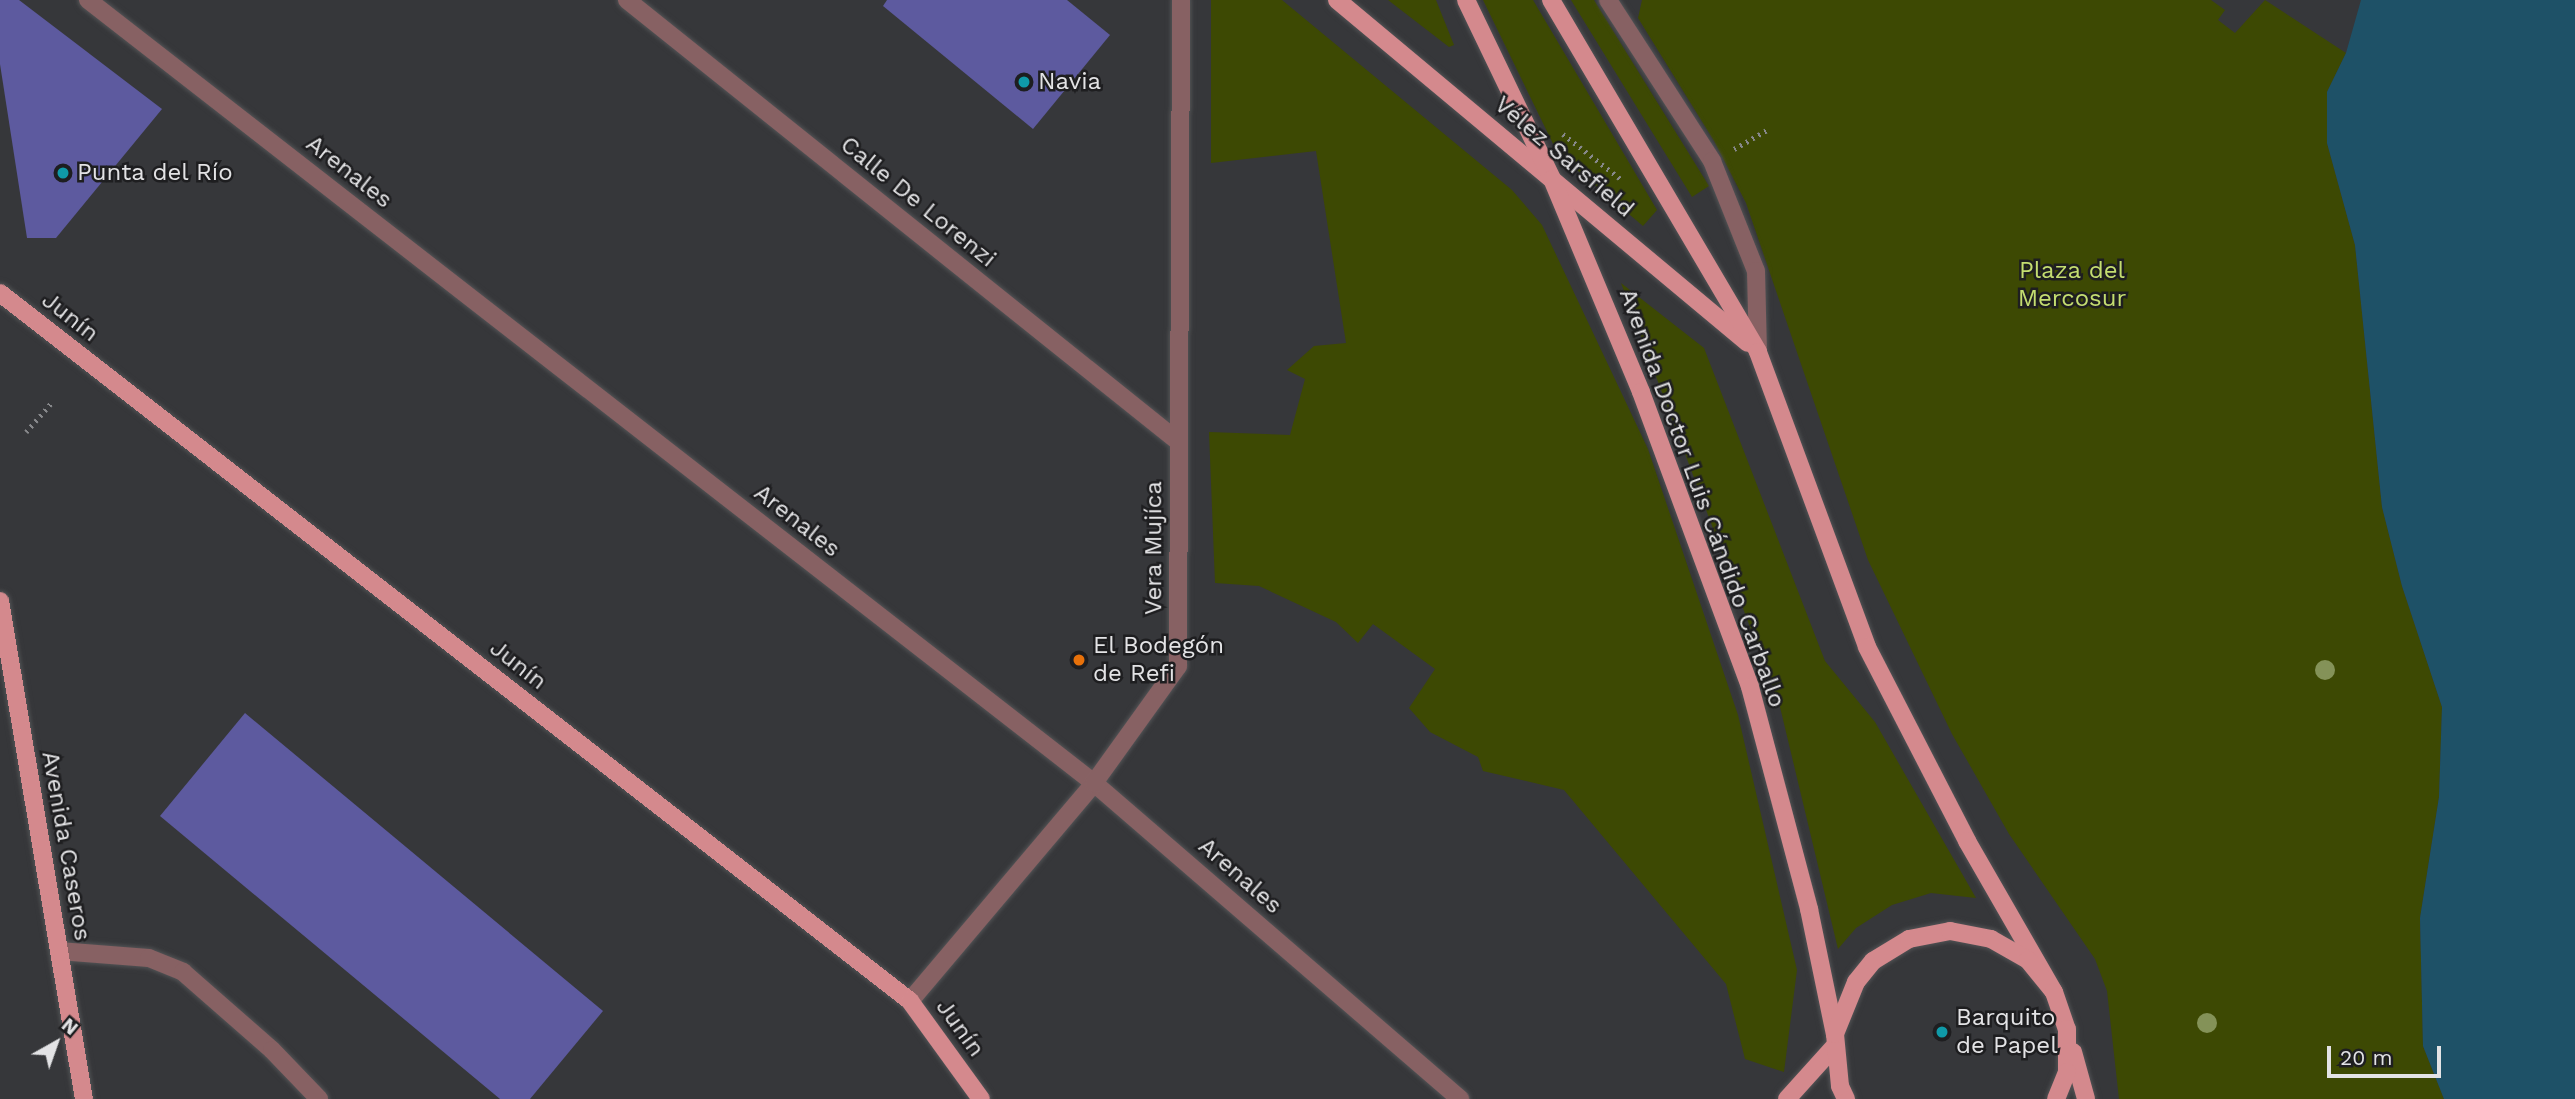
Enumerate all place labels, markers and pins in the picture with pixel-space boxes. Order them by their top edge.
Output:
place label: Navia [1038,68,1101,96]
marker: Navia [1016,74,1032,90]
place label: Punta del Río [77,159,234,187]
marker: Punta del Río [55,165,71,181]
place label: El Bodegón de Refi [1093,632,1225,688]
marker: El Bodegón de Refi [1071,652,1087,668]
place label: Barquito de Papel [1956,1004,2058,1060]
marker: Barquito de Papel [1934,1024,1950,1040]

